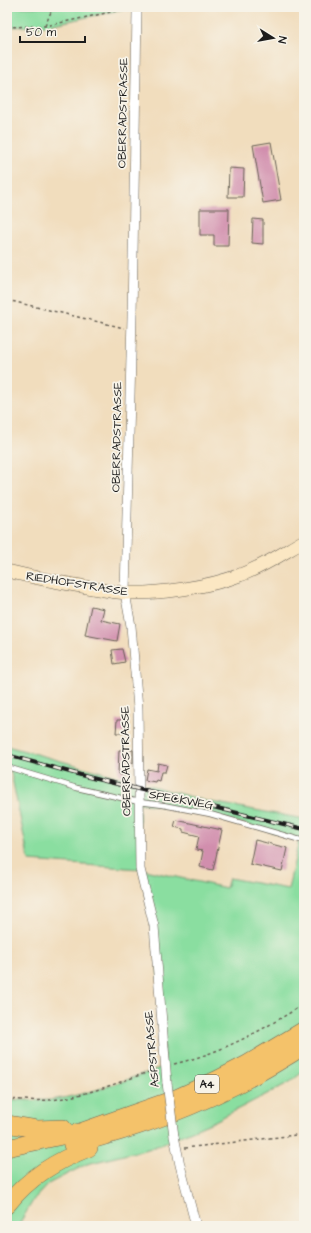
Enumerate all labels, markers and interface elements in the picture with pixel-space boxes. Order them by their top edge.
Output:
scale bar [20,18,85,44]
north arrow [253,18,293,58]
text: 50 m [26,24,57,41]
text: N [274,35,290,45]
street label: OBERRADSTRASSE [114,58,132,168]
street label: OBERRADSTRASSE [108,382,126,492]
street label: RIEDHOFSTRASSE [25,568,129,600]
street label: OBERRADSTRASSE [117,706,135,816]
street label: SPECKWEG [148,786,215,814]
street label: ASPSTRASSE [140,1010,164,1088]
road number: A4 [195,1075,219,1093]

